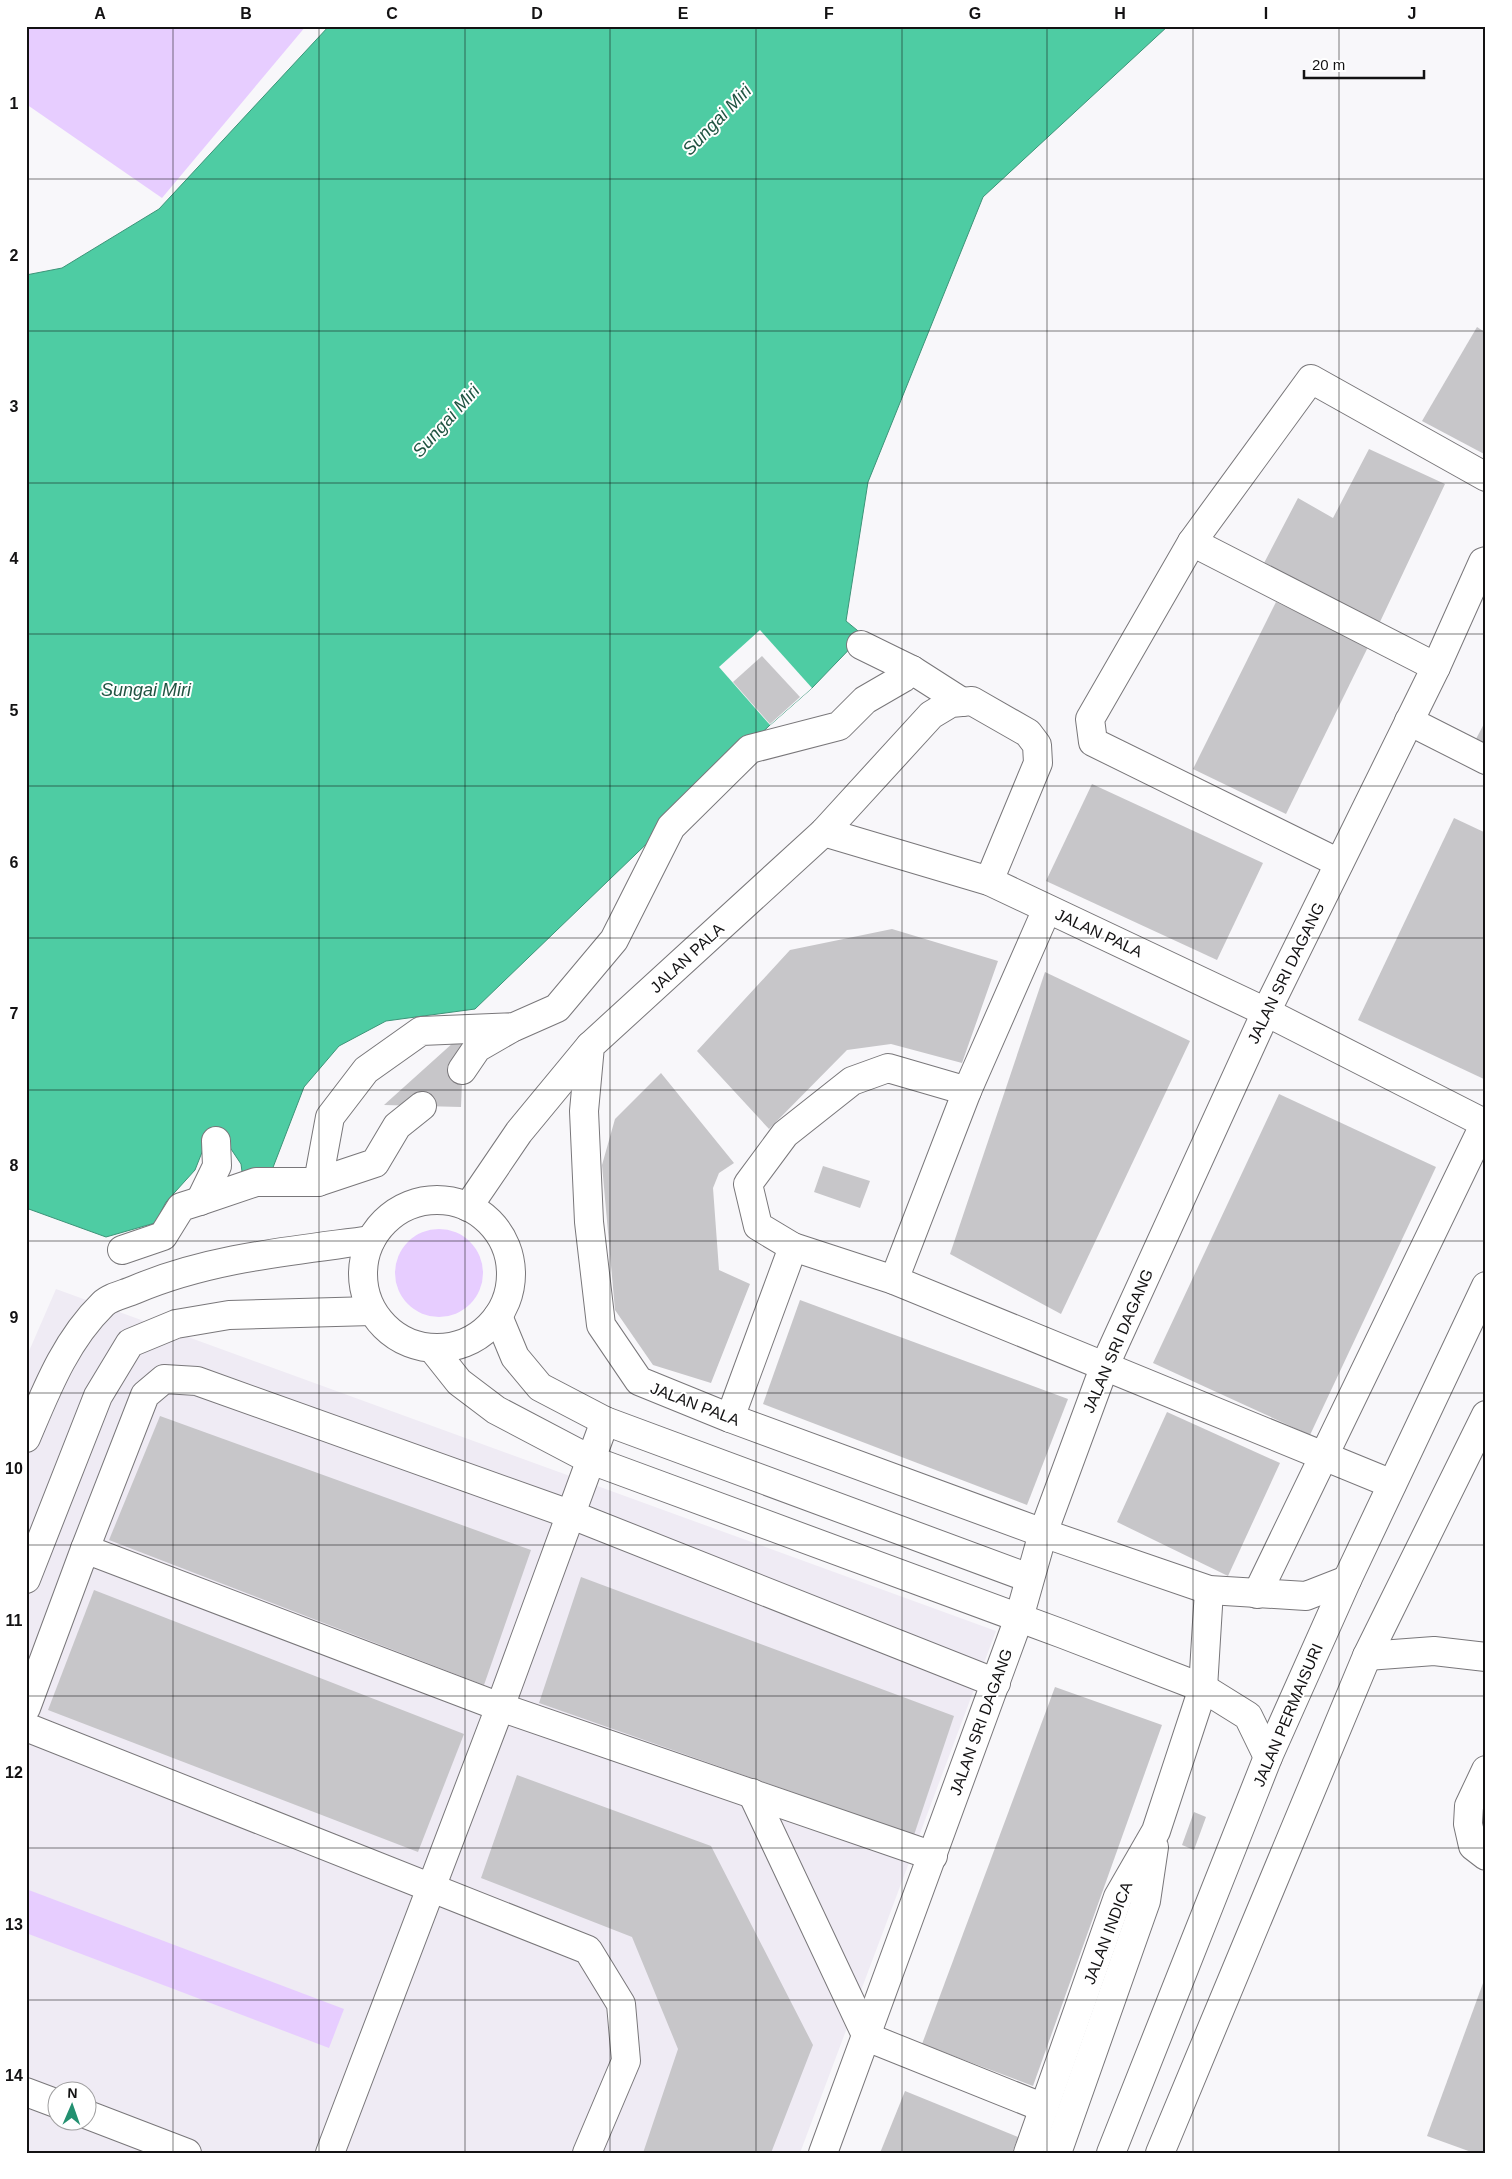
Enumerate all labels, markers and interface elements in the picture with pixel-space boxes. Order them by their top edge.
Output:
text: A [94,5,106,22]
text: B [240,5,252,22]
text: C [386,5,398,22]
text: D [531,5,543,22]
text: E [678,5,689,22]
text: F [824,5,834,22]
text: G [969,5,981,22]
text: H [1114,5,1126,22]
text: I [1264,5,1268,22]
text: J [1408,5,1416,22]
scale bar [1304,48,1424,80]
text: 20 m [1312,56,1345,73]
water label: Sungai Miri [679,80,756,159]
text: 1 [10,95,19,112]
text: 2 [10,247,19,264]
water label: Sungai Miri [408,380,484,461]
text: 3 [10,398,19,415]
text: 4 [10,550,19,567]
water label: Sungai Miri [101,680,192,700]
text: 5 [10,702,19,719]
text: 6 [10,854,19,871]
street label: JALAN SRI DAGANG [1244,900,1328,1046]
street label: JALAN PALA [1053,905,1145,961]
street label: JALAN PALA [647,920,727,996]
text: 7 [10,1005,19,1022]
text: 8 [10,1157,19,1174]
street label: JALAN SRI DAGANG [1080,1266,1156,1416]
text: 9 [10,1309,19,1326]
street label: JALAN PALA [648,1379,742,1429]
text: 10 [5,1460,23,1477]
text: 11 [6,1612,23,1629]
street label: JALAN PERMAISURI [1250,1641,1326,1789]
street label: JALAN SRI DAGANG [947,1646,1015,1798]
text: 12 [5,1764,23,1781]
street label: JALAN INDICA [1081,1879,1135,1987]
text: 13 [5,1916,23,1933]
text: 14 [5,2067,23,2084]
north arrow [48,2082,98,2132]
text: N [67,2085,78,2101]

